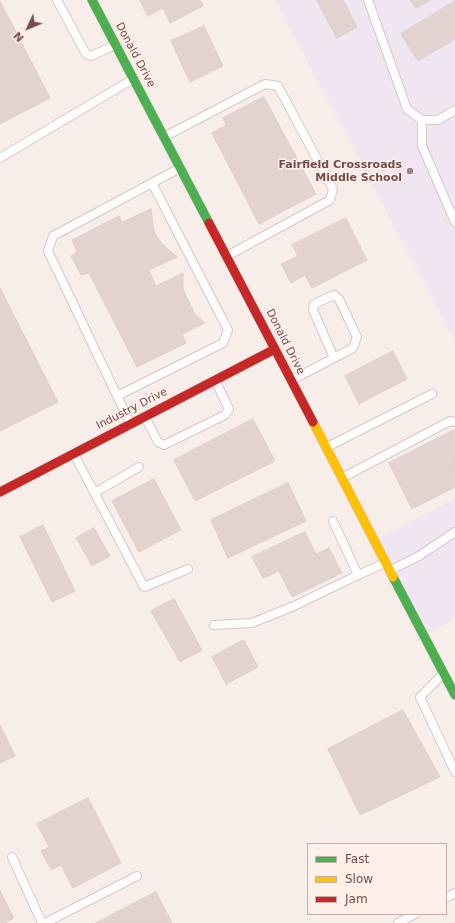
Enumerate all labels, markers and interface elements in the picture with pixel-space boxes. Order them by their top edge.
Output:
north arrow [8,8,48,48]
street label: Donald Drive [112,20,158,90]
text: N [11,29,27,45]
place label: Fairfield Crossroads Middle School [278,158,402,184]
marker: Fairfield Crossroads Middle School [405,166,415,176]
street label: Donald Drive [263,307,307,377]
street label: Industry Drive [94,385,170,433]
legend [307,843,447,915]
text: Fast [345,852,369,866]
text: Slow [345,872,373,886]
text: Jam [345,892,368,906]

